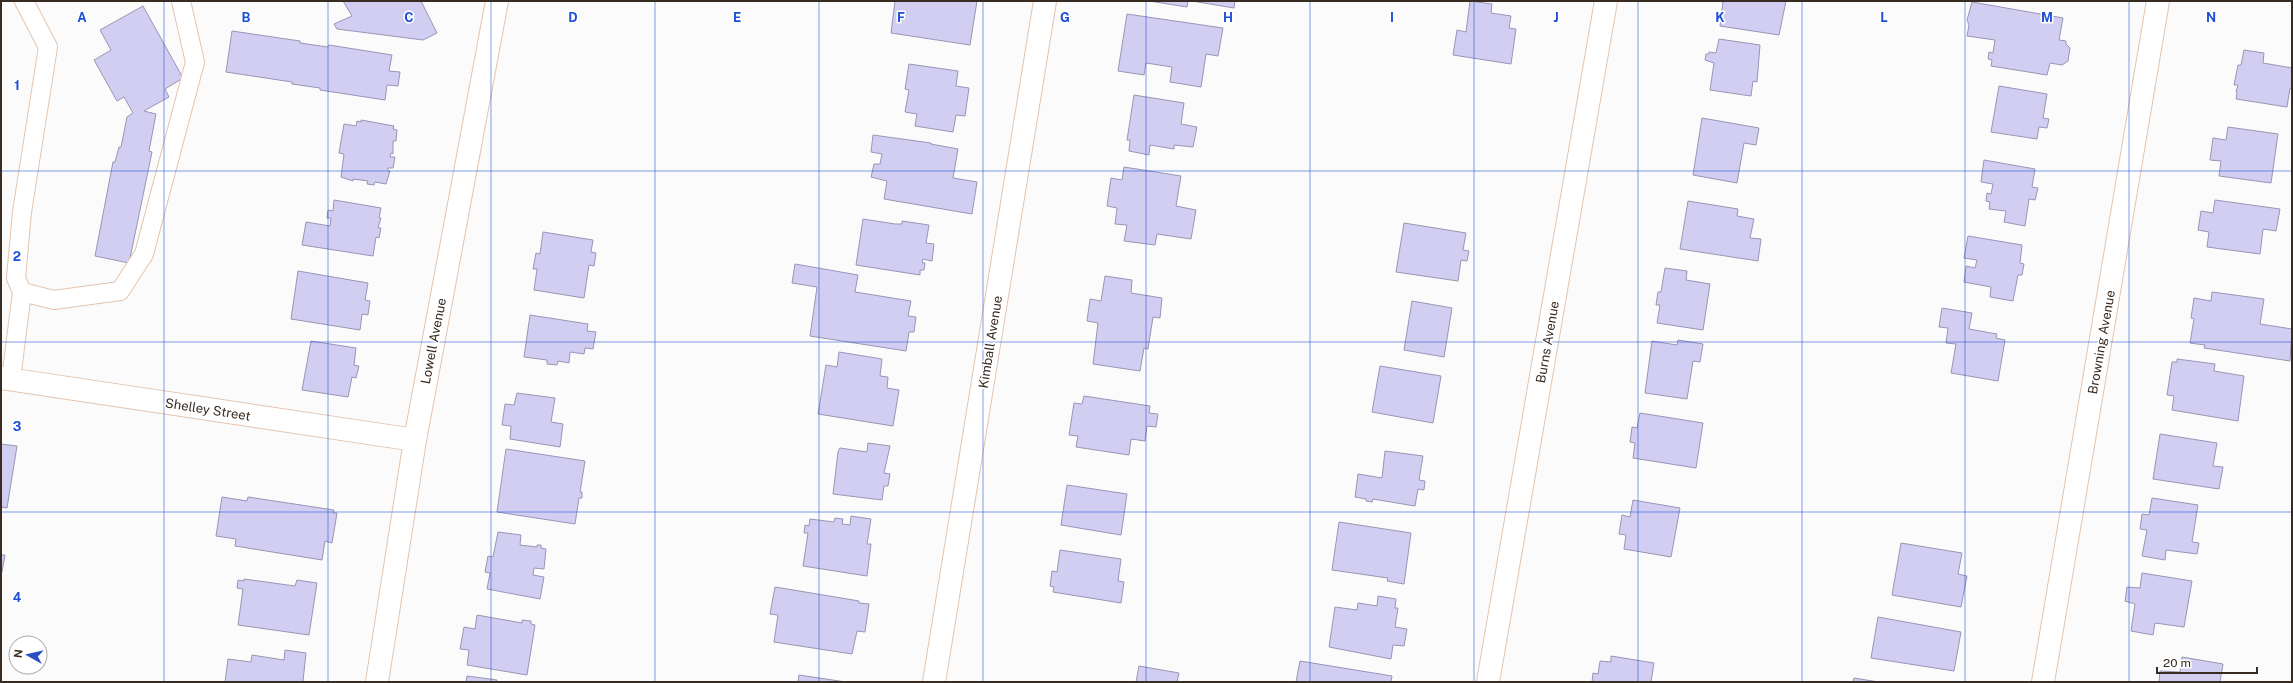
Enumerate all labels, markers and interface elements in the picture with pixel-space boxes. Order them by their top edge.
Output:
text: A [77,10,87,25]
text: B [242,10,251,25]
text: C [404,10,414,25]
text: D [568,10,578,25]
text: E [733,10,741,25]
text: F [897,10,905,25]
text: G [1060,10,1070,25]
text: H [1223,10,1233,25]
text: I [1390,10,1394,25]
text: J [1553,10,1559,25]
text: K [1715,10,1725,25]
text: L [1880,10,1888,25]
text: M [2041,10,2053,25]
text: N [2206,10,2216,25]
text: 1 [14,78,20,93]
text: 2 [13,249,21,264]
street label: Browning Avenue [2085,289,2118,395]
street label: Kimball Avenue [976,295,1005,390]
street label: Lowell Avenue [418,297,449,385]
street label: Burns Avenue [1533,300,1562,384]
street label: Shelley Street [164,395,252,424]
text: 3 [13,419,22,434]
text: 4 [13,590,22,605]
north arrow [8,635,48,675]
text: N [12,649,25,659]
scale bar [2157,649,2257,675]
text: 20 m [2163,656,2191,670]

